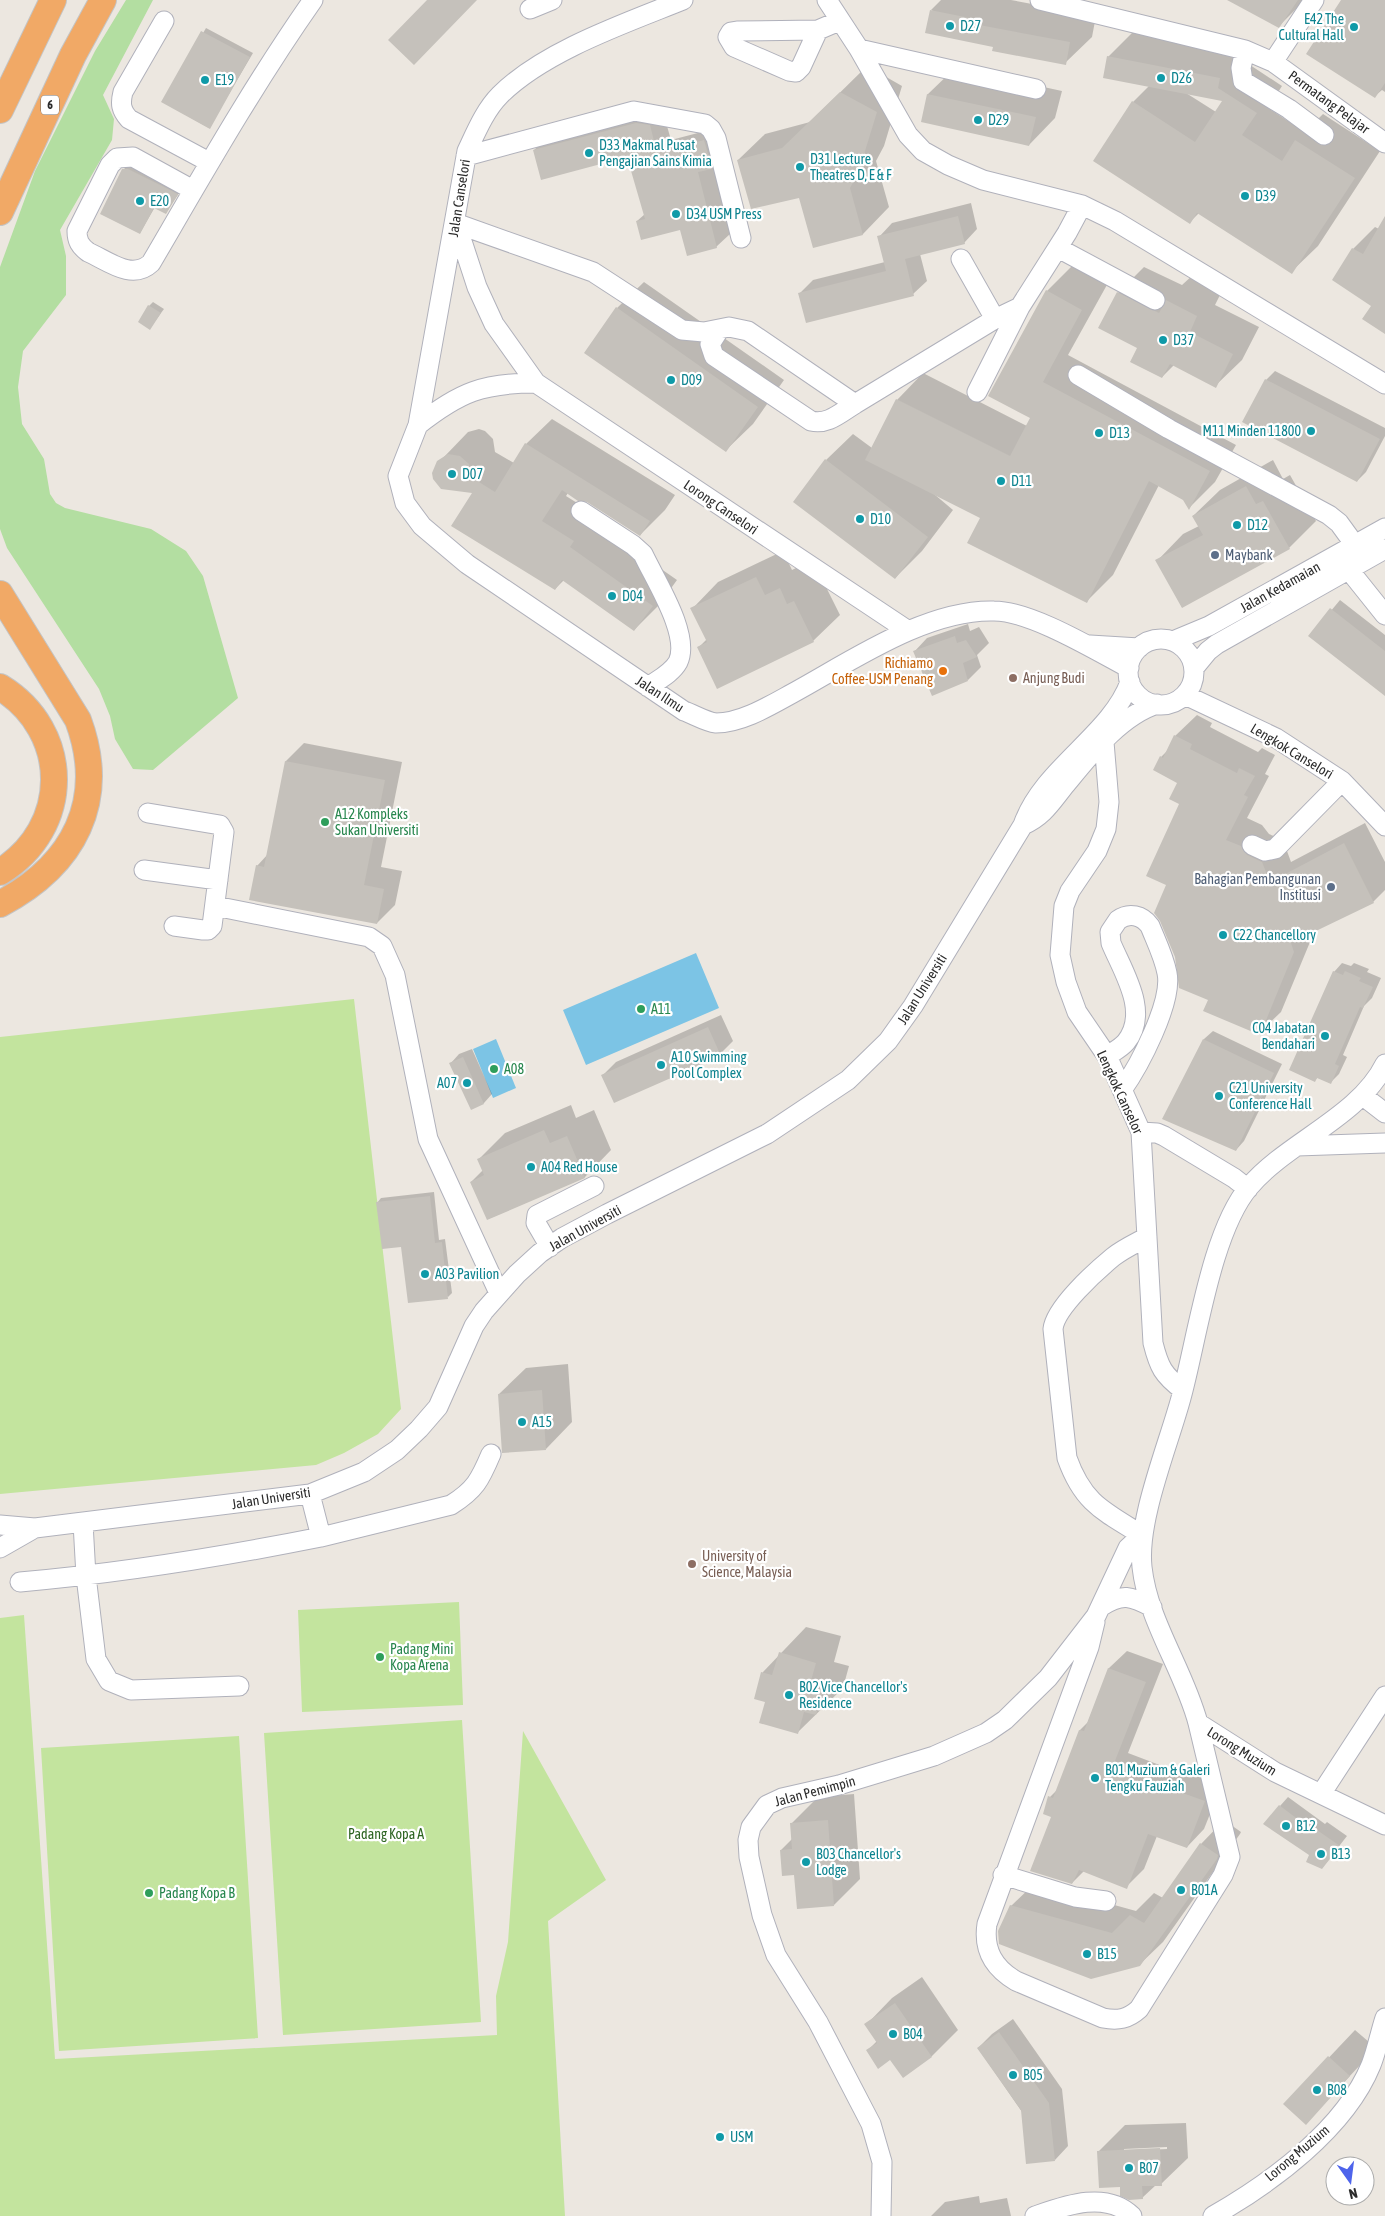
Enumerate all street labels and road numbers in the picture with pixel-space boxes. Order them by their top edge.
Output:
street label: Permatang Pelajar [1285,67,1373,137]
road number: 6 [41,96,59,114]
street label: Jalan Canselori [445,158,473,238]
street label: Lorong Canselori [681,476,761,538]
street label: Jalan Kedamaian [1237,558,1323,616]
street label: Jalan Ilmu [633,673,687,715]
street label: Lengkok Canselori [1248,720,1336,782]
street label: Jalan Universiti [894,951,950,1027]
street label: Lengkok Canselor [1094,1048,1147,1137]
street label: Jalan Universiti [546,1202,624,1254]
street label: Jalan Universiti [230,1484,312,1512]
street label: Lorong Muzium [1204,1723,1280,1779]
street label: Jalan Pemimpin [773,1773,857,1809]
street label: Lorong Muzium [1262,2122,1332,2184]

